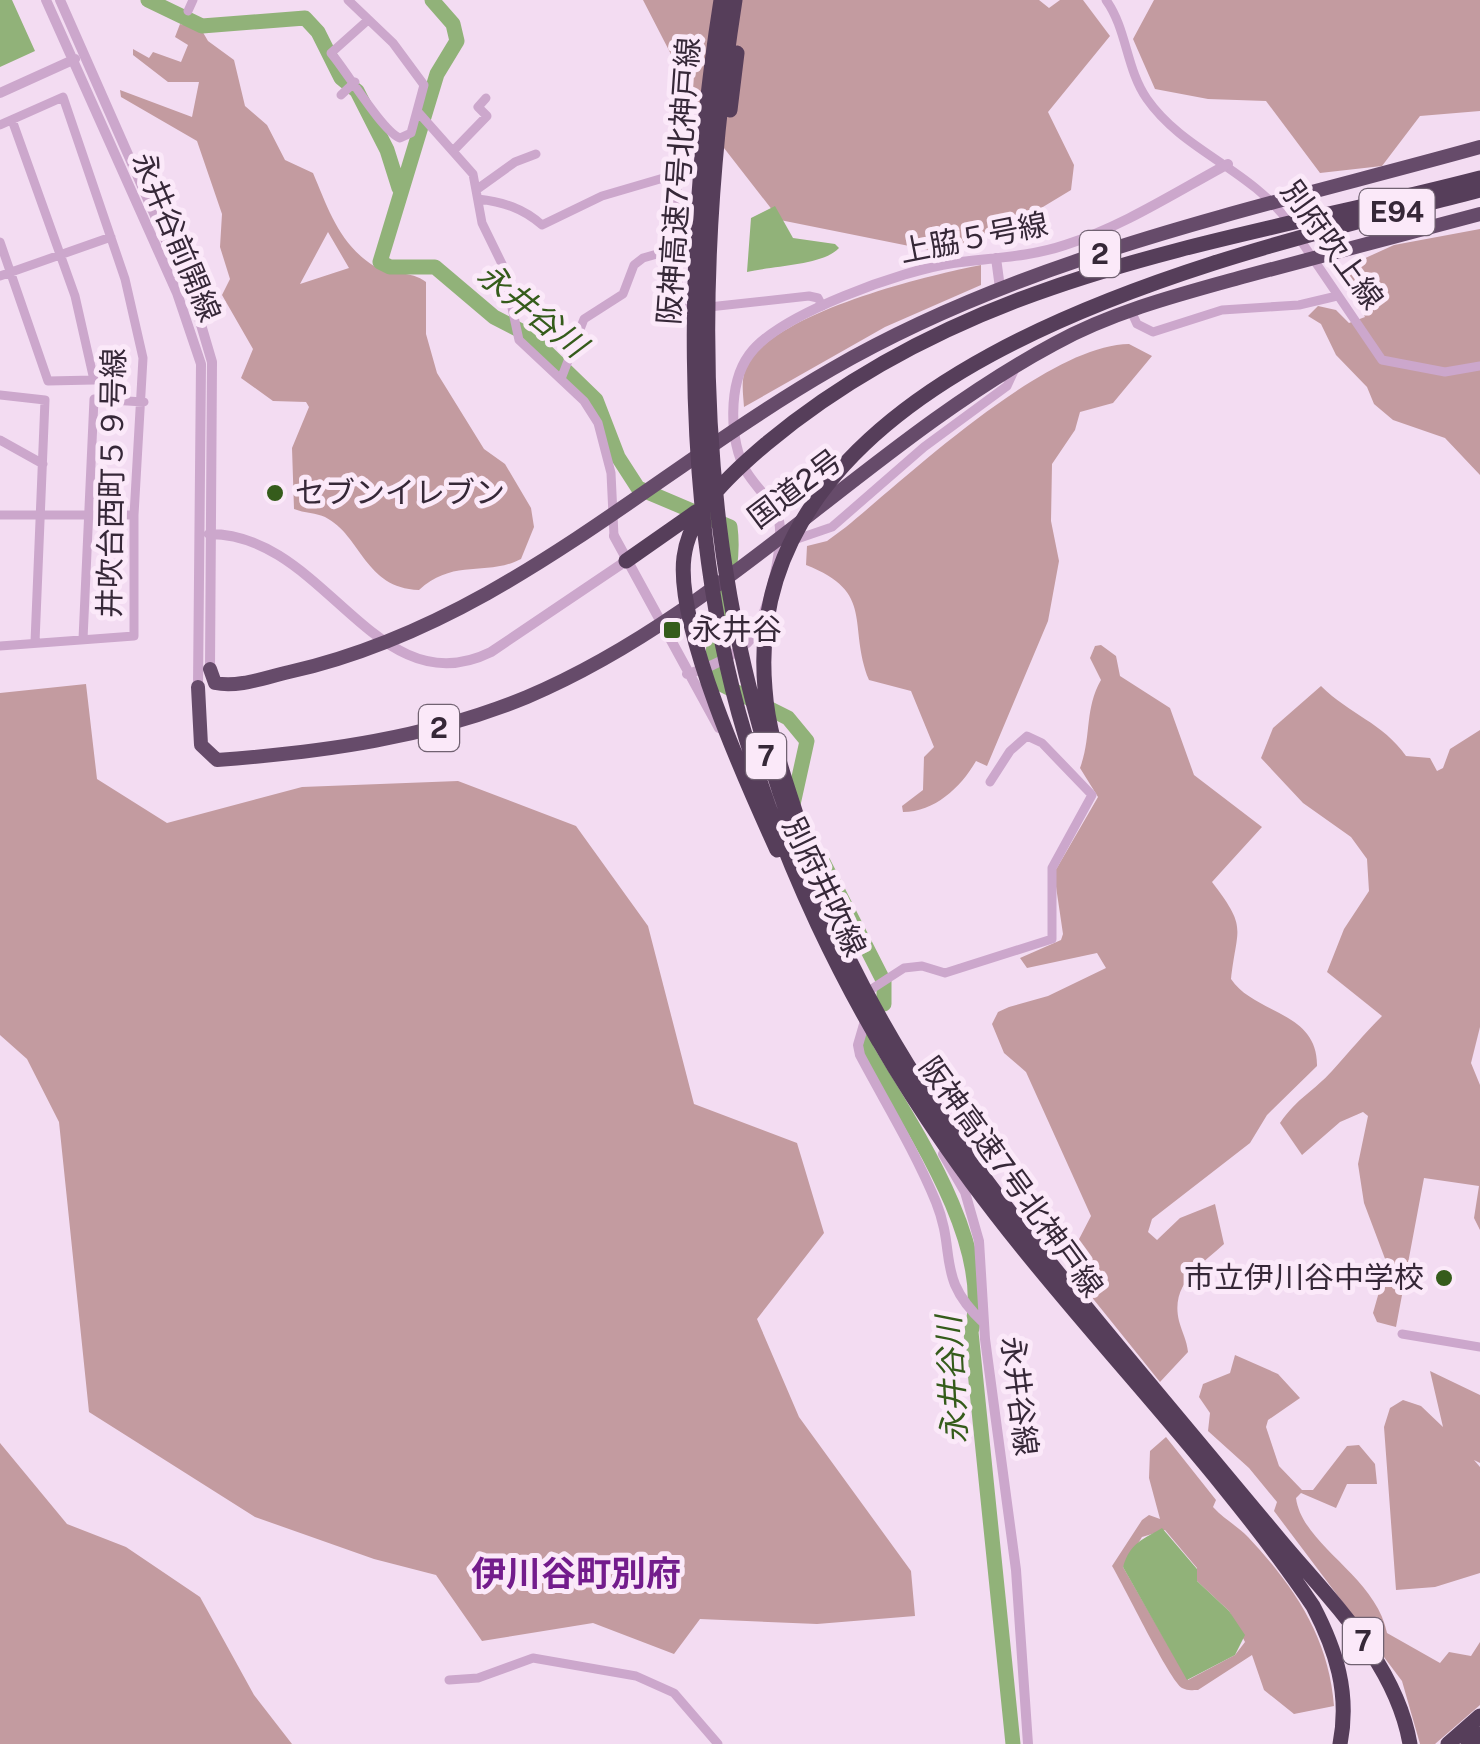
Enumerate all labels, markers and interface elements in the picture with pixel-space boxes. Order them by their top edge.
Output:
street label: 阪神高速7号北神戸線 [650,36,706,326]
street label: 永井谷前開線 [125,147,229,326]
street label: 別府吹上線 [1274,173,1391,316]
road number: E94 [1360,189,1434,235]
street label: 上脇５号線 [897,205,1051,269]
road number: 2 [1080,231,1120,277]
water label: 永井谷川 [471,255,596,366]
street label: 井吹台西町５９号線 [91,348,131,618]
street label: 国道2号 [740,441,848,535]
place label: セブンイレブン [295,474,505,510]
marker: セブンイレブン [264,482,286,504]
place label: 永井谷 [692,611,782,647]
marker: 永井谷 [661,619,683,641]
road number: 2 [419,705,459,751]
road number: 7 [746,733,786,779]
street label: 別府井吹線 [776,811,874,962]
street label: 阪神高速7号北神戸線 [913,1049,1111,1303]
place label: 市立伊川谷中学校 [1184,1259,1424,1295]
marker: 市立伊川谷中学校 [1433,1267,1455,1289]
water label: 永井谷川 [930,1312,973,1445]
street label: 永井谷線 [995,1334,1045,1458]
district label: 伊川谷町別府 [471,1553,681,1594]
road number: 7 [1343,1618,1383,1664]

